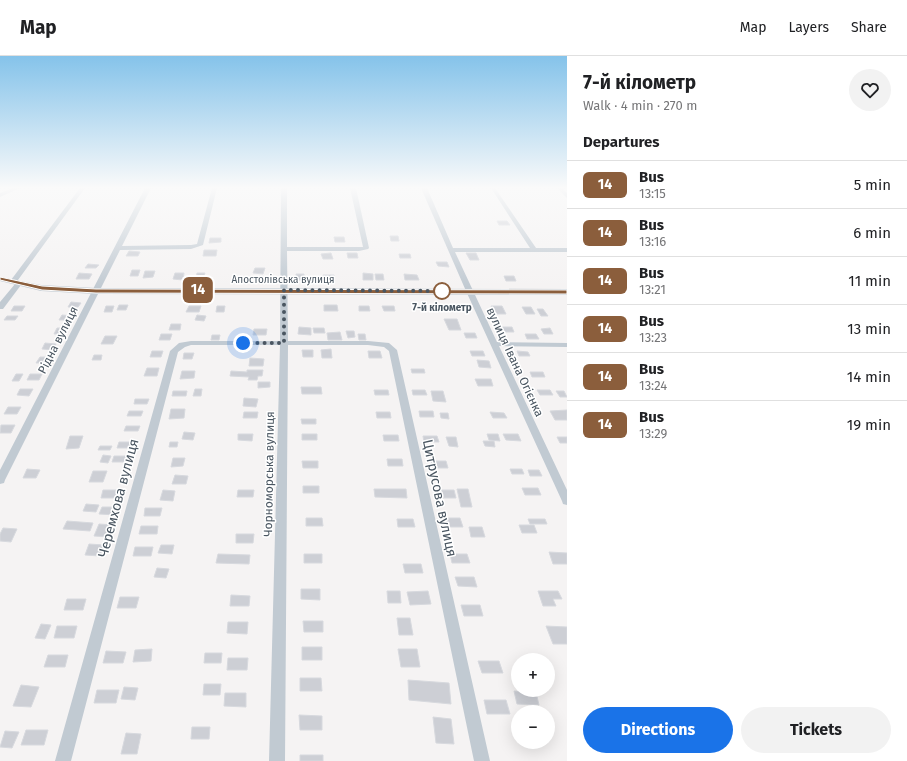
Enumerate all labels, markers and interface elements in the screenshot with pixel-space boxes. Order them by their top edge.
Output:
text: Map [20,16,57,39]
text: Map [740,19,766,36]
text: Layers [788,19,829,36]
text: Share [851,19,887,36]
button: heart [849,69,891,111]
text: 7-й кілометр [583,71,696,94]
text: Walk · 4 min · 270 m [583,98,697,113]
text: Departures [583,133,660,151]
text: Bus [639,168,664,186]
text: 14 [598,176,612,193]
text: 5 min [854,176,891,194]
text: 13:15 [639,186,666,201]
text: Bus [639,216,664,234]
text: 14 [598,224,612,241]
text: 6 min [853,224,891,242]
text: 13:16 [639,234,666,249]
text: Bus [639,264,664,282]
text: 14 [598,272,612,289]
text: 11 min [848,272,891,290]
street label: Апостолівська вулиця [232,273,334,286]
line badge: 14 [180,277,216,303]
text: 14 [191,281,205,298]
marker: 7-й кілометр [433,282,451,300]
text: 13:21 [639,282,666,297]
place label: 7-й кілометр [412,302,472,314]
street label: Рідна вулиця [35,304,81,376]
street label: вулиця Івана Огієнка [483,305,547,419]
text: Bus [639,312,664,330]
text: 14 [598,320,612,337]
text: 13 min [847,320,891,338]
text: 13:23 [639,330,667,345]
your location [233,333,253,353]
text: Bus [639,360,664,378]
text: 14 [598,368,612,385]
text: 14 min [847,368,891,386]
text: 13:24 [639,378,667,393]
text: Bus [639,408,664,426]
street label: Чорноморська вулиця [261,411,277,537]
text: 14 [598,416,612,433]
text: 19 min [847,416,891,434]
text: 13:29 [639,426,667,441]
street label: Черемхова вулиця [94,437,143,559]
street label: Цитрусова вулиця [419,438,460,558]
map controls [511,653,555,749]
button: + [511,653,555,697]
button: − [511,705,555,749]
button: Directions [583,707,733,753]
button: Tickets [741,707,891,753]

